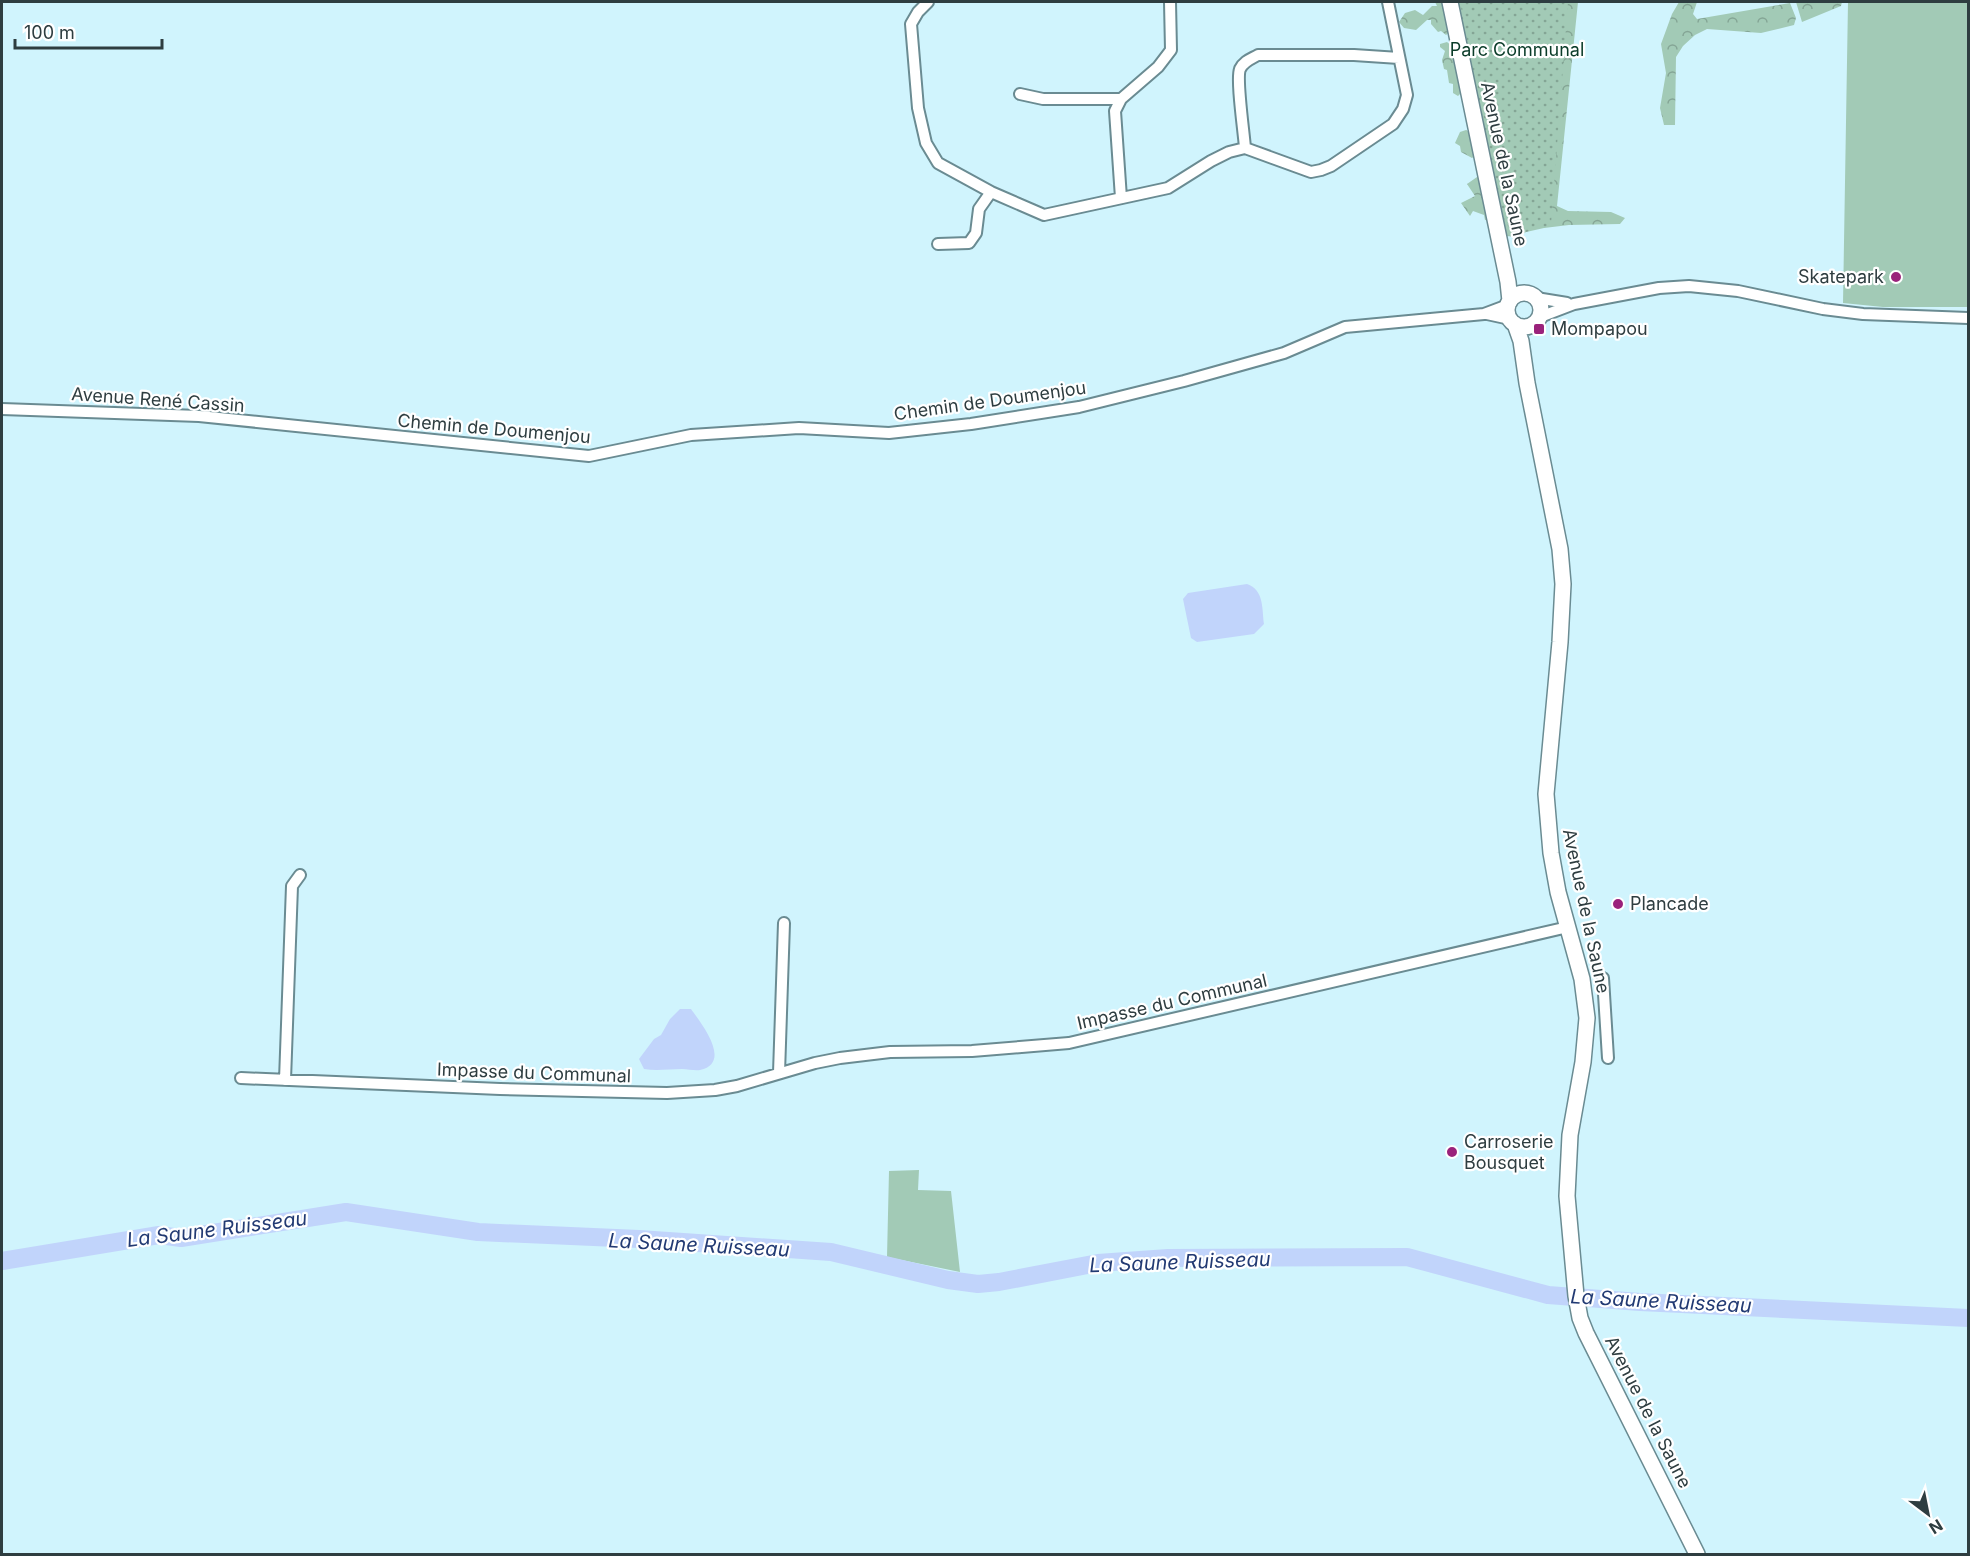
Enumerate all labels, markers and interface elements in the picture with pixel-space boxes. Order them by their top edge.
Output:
scale bar [15,12,162,50]
text: 100 m [24,22,75,43]
park label: Parc Communal [1450,39,1584,60]
street label: Avenue de la Saune [1477,80,1532,248]
place label: Skatepark [1798,266,1884,287]
marker: Skatepark [1889,270,1903,284]
place label: Mompapou [1551,318,1648,339]
marker: Mompapou [1532,322,1546,336]
street label: Chemin de Doumenjou [893,377,1087,424]
street label: Avenue René Cassin [71,383,245,416]
street label: Chemin de Doumenjou [397,410,591,447]
street label: Avenue de la Saune [1559,827,1614,995]
place label: Plancade [1630,893,1709,914]
marker: Plancade [1611,897,1625,911]
street label: Impasse du Communal [1075,969,1269,1034]
street label: Impasse du Communal [436,1059,632,1086]
place label: Carroserie Bousquet [1464,1131,1554,1173]
marker: Carroserie Bousquet [1445,1145,1459,1159]
water label: La Saune Ruisseau [126,1206,309,1252]
water label: La Saune Ruisseau [608,1228,790,1262]
water label: La Saune Ruisseau [1089,1247,1271,1277]
water label: La Saune Ruisseau [1570,1284,1752,1318]
street label: Avenue de la Saune [1601,1332,1696,1491]
north arrow [1898,1484,1958,1544]
text: N [1925,1515,1946,1538]

